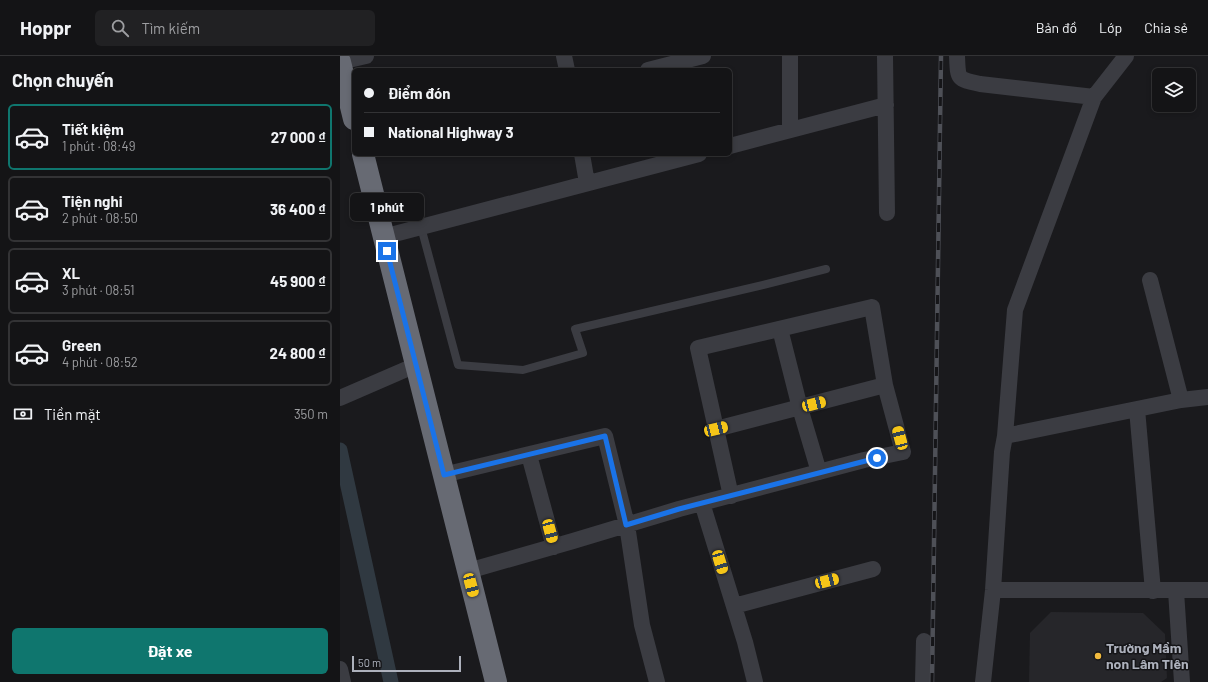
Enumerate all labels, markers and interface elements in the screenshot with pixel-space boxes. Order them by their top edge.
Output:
search box [95,10,375,46]
text: Hoppr [20,16,71,39]
icon: search [109,17,131,39]
text: Tìm kiếm [141,19,200,37]
text: Bản đồ [1036,19,1077,36]
text: Lớp [1099,19,1122,36]
text: Chia sẻ [1144,19,1188,36]
map controls [1152,68,1196,112]
button: layers [1152,68,1196,112]
text: Chọn chuyến [12,69,114,91]
text: Điểm đón [388,84,450,102]
icon: car [14,119,50,155]
text: Tiết kiệm [62,120,124,138]
text: National Highway 3 [388,123,514,141]
text: 27 000 ₫ [271,128,326,146]
text: 1 phút · 08:49 [62,138,135,154]
icon: car [14,191,50,227]
text: Tiện nghi [62,192,122,210]
callout: 1 phút [350,193,424,221]
text: 1 phút [370,199,404,215]
text: 36 400 ₫ [270,200,326,218]
text: 2 phút · 08:50 [62,210,138,226]
route end [378,242,396,260]
icon: car [14,263,50,299]
text: XL [62,264,80,282]
text: 45 900 ₫ [270,272,326,290]
text: 3 phút · 08:51 [62,282,135,298]
icon: car [14,335,50,371]
text: Green [62,336,101,354]
text: 24 800 ₫ [270,344,326,362]
text: 4 phút · 08:52 [62,354,138,370]
car [801,395,827,413]
icon: cash [12,403,34,425]
text: Tiền mặt [44,405,101,423]
text: 350 m [294,406,328,422]
car [703,420,729,438]
car [891,425,909,451]
route start [868,449,886,467]
car [541,518,559,544]
car [711,549,729,575]
car [462,572,480,598]
car [814,572,840,590]
button: Đặt xe [12,628,328,674]
place label: Trường Mầm non Lâm Tiên [1106,639,1189,672]
marker: Trường Mầm non Lâm Tiên [1093,651,1103,661]
scale bar [352,654,461,673]
text: 50 m [358,656,381,669]

